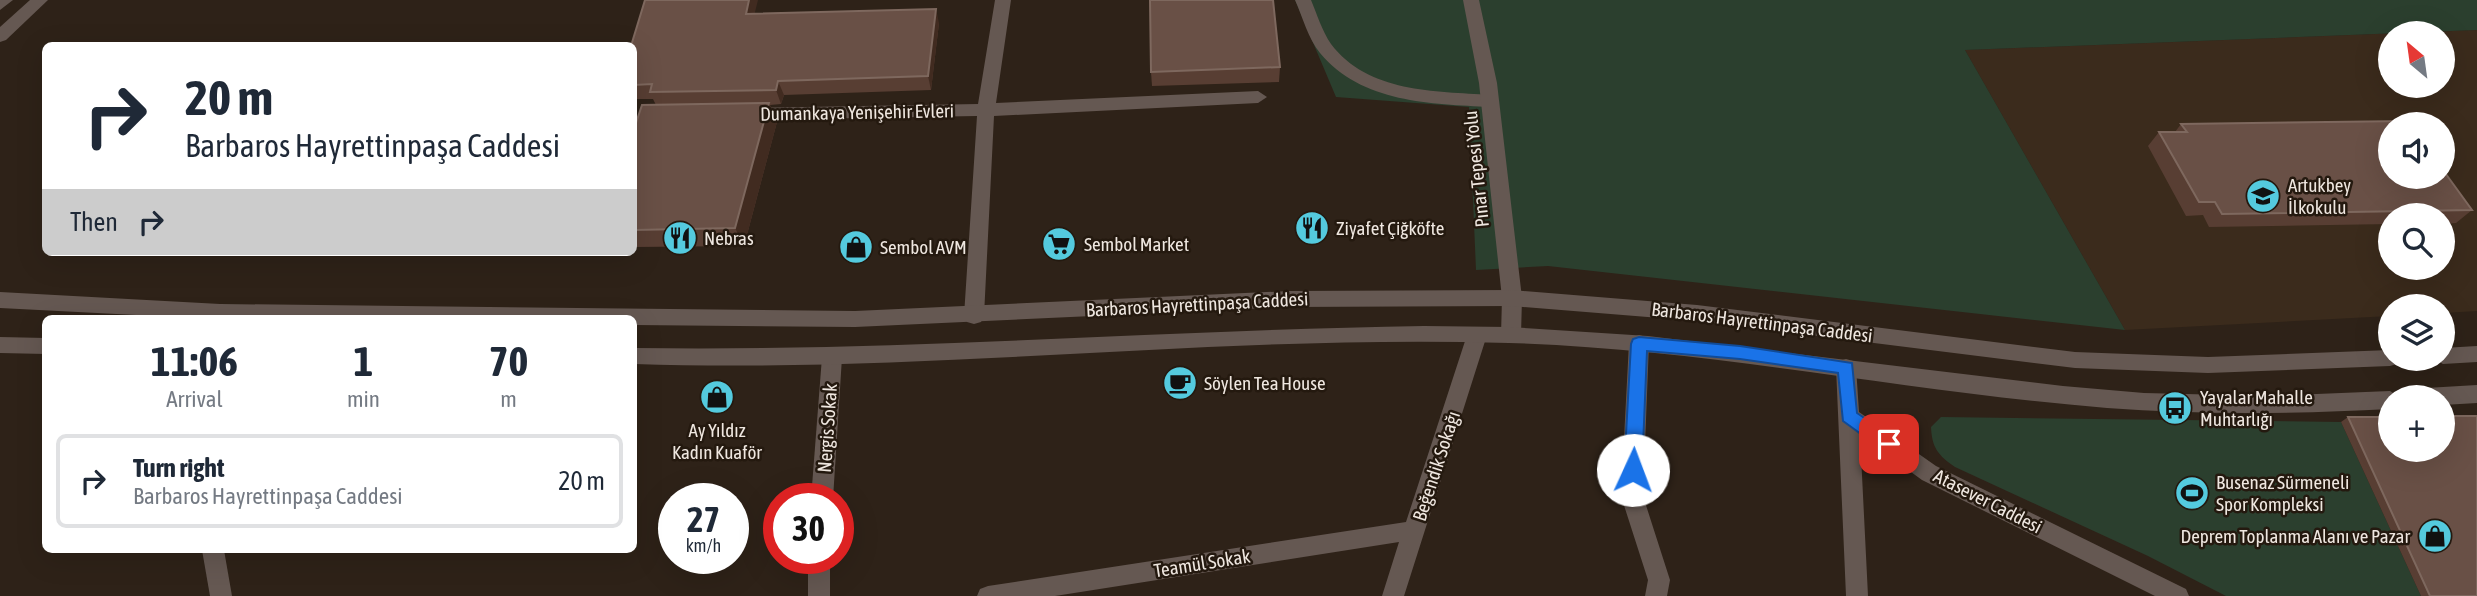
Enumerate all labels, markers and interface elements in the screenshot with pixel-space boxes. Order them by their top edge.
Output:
north arrow [2378,21,2455,98]
map controls [2378,21,2455,462]
text: 20 m [185,69,273,125]
icon: right [70,70,161,161]
street label: Dumankaya Yenişehir Evleri [760,99,954,125]
street label: Pınar Tepesi Yolu [1459,110,1493,228]
button: sound [2378,112,2455,189]
text: Barbaros Hayrettinpaşa Caddesi [185,127,560,164]
place label: Artukbey İlkokulu [2288,174,2351,218]
school or university icon: Artukbey İlkokulu [2244,177,2282,215]
icon: right [132,203,170,241]
button: search [2378,203,2455,280]
text: Then [70,207,118,237]
restaurant icon: Ziyafet Çiğköfte [1293,209,1331,247]
place label: Ziyafet Çiğköfte [1336,217,1445,239]
restaurant icon: Nebras [661,219,699,257]
supermarket icon: Sembol Market [1040,225,1078,263]
place label: Nebras [704,227,754,249]
shop icon: Sembol AVM [837,228,875,266]
place label: Sembol Market [1084,233,1189,255]
place label: Sembol AVM [880,236,967,258]
street label: Barbaros Hayrettinpaşa Caddesi [1085,287,1309,321]
button: layers [2378,294,2455,371]
street label: Barbaros Hayrettinpaşa Caddesi [1650,298,1874,346]
text: 11:06 [151,337,238,385]
text: 1 [354,337,373,385]
text: 70 [489,337,528,385]
cafe icon: Söylen Tea House [1161,364,1199,402]
place label: Söylen Tea House [1204,372,1326,394]
shop icon: Ay Yıldız Kadın Kuaför [698,378,736,416]
street label: Nergis Sokak [813,382,841,473]
button: + [2378,385,2455,462]
text: Arrival [166,386,223,412]
text: min [347,386,380,412]
text: m [500,386,517,412]
place label: Yayalar Mahalle Muhtarlığı [2200,386,2313,430]
bus stop icon: Yayalar Mahalle Muhtarlığı [2156,389,2194,427]
street label: Beğendik Sokağı [1408,408,1464,524]
pin [1859,414,1919,474]
place label: Ay Yıldız Kadın Kuaför [672,419,762,463]
icon: arrive [1870,425,1908,463]
position arrow [1596,433,1670,507]
text: Turn right [133,453,224,483]
icon: right [74,462,112,500]
street label: Atasever Caddesi [1930,464,2046,538]
text: 20 m [558,466,605,496]
place label: Busenaz Sürmeneli Spor Kompleksi [2216,471,2349,515]
sports icon: Busenaz Sürmeneli Spor Kompleksi [2173,474,2211,512]
text: Barbaros Hayrettinpaşa Caddesi [133,483,403,509]
speed limit sign: 30 [763,483,854,574]
text: 27 [687,499,720,539]
shop icon: Deprem Toplanma Alanı ve Pazar [2416,517,2454,555]
place label: Deprem Toplanma Alanı ve Pazar [2181,525,2410,547]
text: km/h [686,535,721,556]
street label: Teamül Sokak [1152,544,1253,582]

